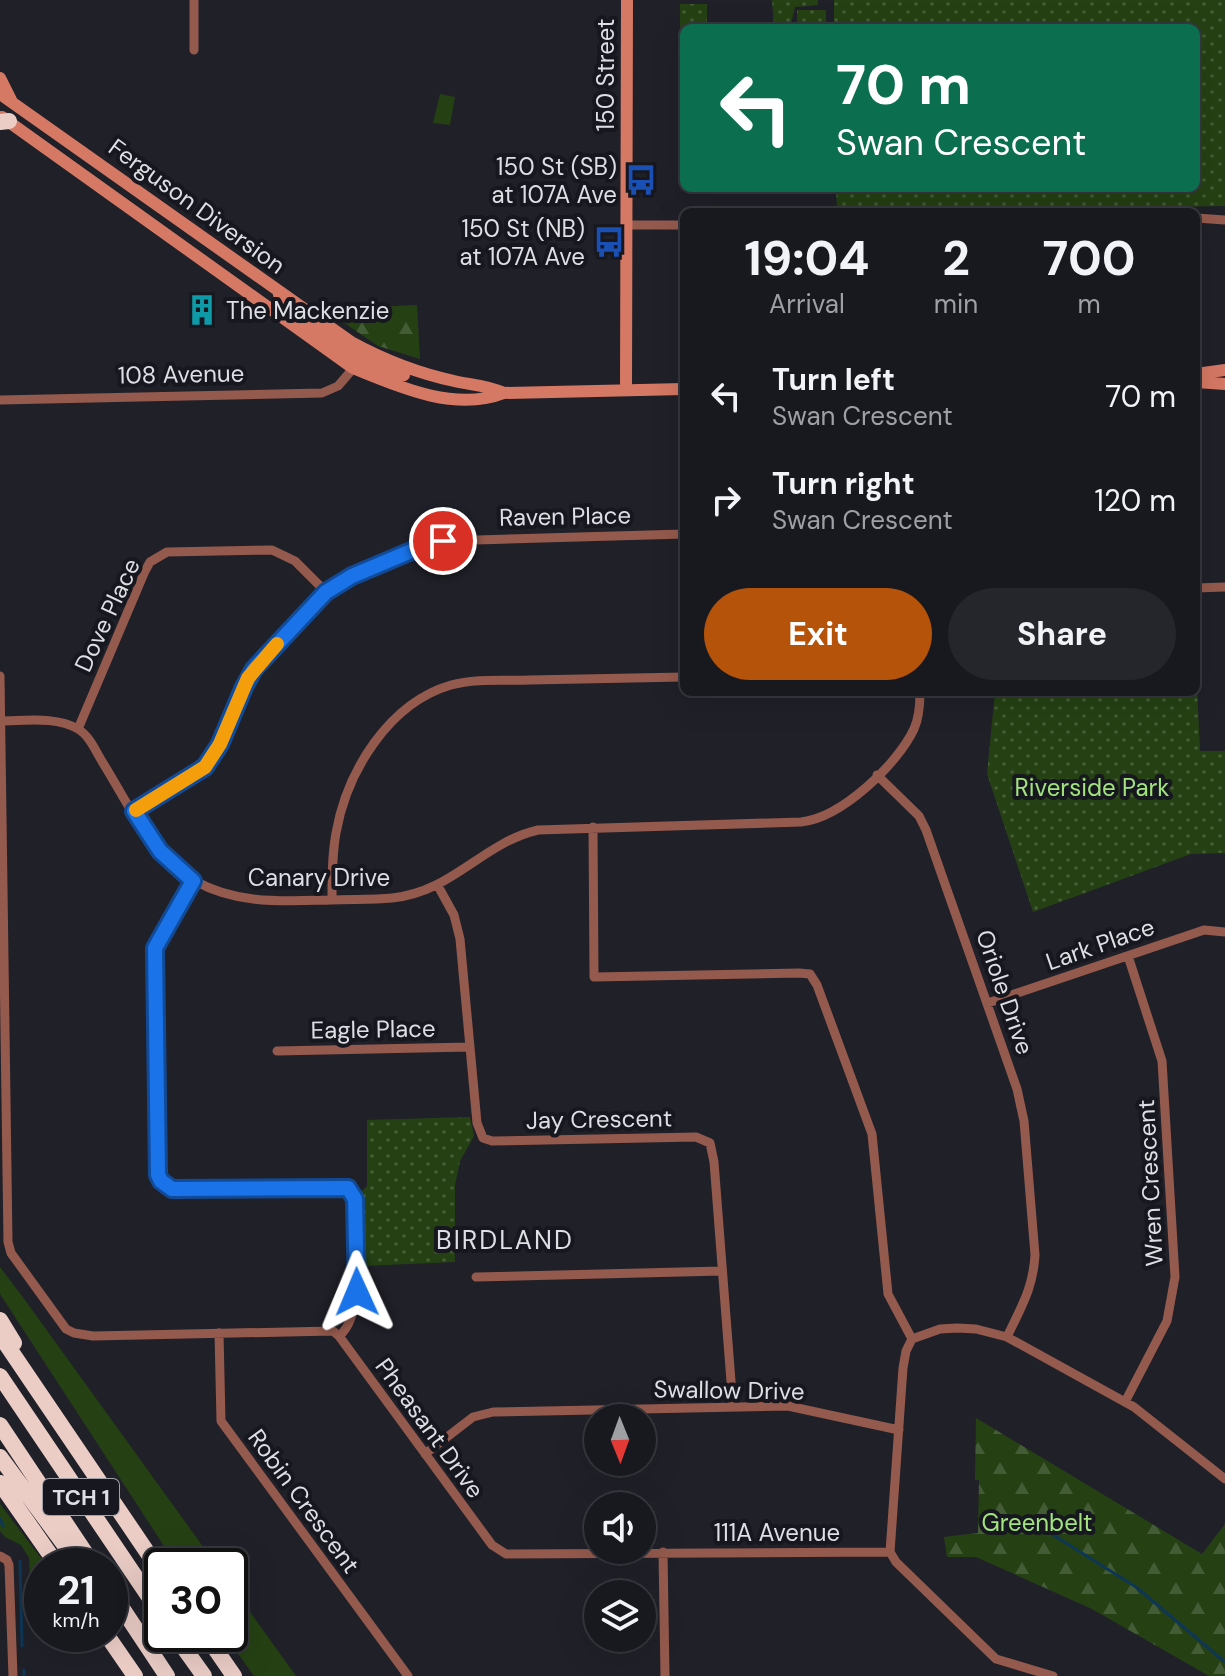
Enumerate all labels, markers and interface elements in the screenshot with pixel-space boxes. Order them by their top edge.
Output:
street label: 150 Street [590,19,621,131]
text: 70 m [836,48,971,121]
icon: left [704,56,808,160]
text: Swan Crescent [836,119,1086,166]
street label: Ferguson Diversion [103,132,291,280]
place label: 150 St (SB) at 107A Ave [491,151,617,210]
bus stop icon: 150 St (SB) at 107A Ave [624,163,658,197]
place label: 150 St (NB) at 107A Ave [459,213,585,272]
bus stop icon: 150 St (NB) at 107A Ave [592,225,626,259]
text: 19:04 [744,227,869,290]
text: 2 [942,227,970,290]
text: 700 [1043,227,1136,290]
text: Arrival [769,287,845,321]
text: min [934,287,978,321]
text: m [1077,287,1101,321]
building icon: The Mackenzie [185,293,219,327]
place label: The Mackenzie [226,295,389,326]
street label: 108 Avenue [118,357,244,391]
text: Turn left [772,360,895,399]
icon: left [704,374,748,418]
text: 70 m [1105,377,1176,416]
text: Swan Crescent [772,399,953,433]
text: Turn right [772,464,915,503]
icon: right [704,478,748,522]
text: 120 m [1094,481,1176,520]
street label: Raven Place [499,499,631,533]
text: Swan Crescent [772,503,953,537]
pin [409,507,477,575]
icon: arrive [421,519,465,563]
street label: Dove Place [67,553,147,677]
button: Exit [704,588,932,680]
button: Share [948,588,1176,680]
park label: Riverside Park [1015,772,1169,803]
street label: Canary Drive [248,862,390,893]
street label: Lark Place [1042,911,1158,977]
street label: Oriole Drive [969,926,1041,1058]
street label: Eagle Place [310,1012,436,1046]
street label: Wren Crescent [1130,1099,1170,1267]
street label: Jay Crescent [526,1102,672,1136]
district label: BIRDLAND [436,1223,574,1257]
position arrow [315,1250,399,1334]
street label: Pheasant Drive [369,1352,491,1504]
street label: Swallow Drive [653,1373,805,1407]
north arrow [584,1404,656,1476]
map controls [584,1404,656,1652]
street label: Robin Crescent [241,1423,367,1579]
road number: TCH 1 [43,1479,119,1515]
button: sound [584,1492,656,1564]
park label: Greenbelt [981,1507,1093,1538]
street label: 111A Avenue [714,1517,840,1548]
speed limit sign: 30 [144,1548,248,1652]
text: 21 [57,1564,95,1616]
button: layers [584,1580,656,1652]
text: km/h [52,1607,100,1633]

